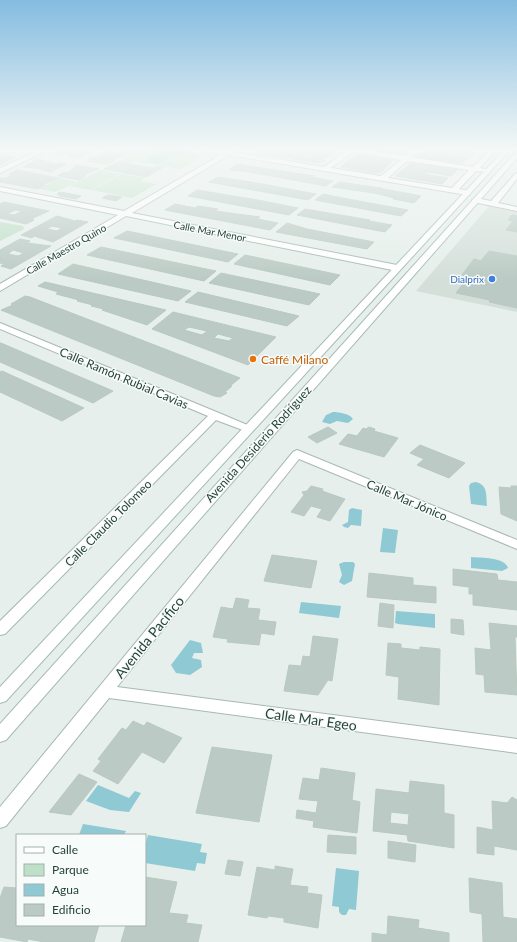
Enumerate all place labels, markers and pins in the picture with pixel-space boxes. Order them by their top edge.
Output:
place label: Dialprix [450,273,484,285]
marker: Dialprix [487,274,497,284]
place label: Caffé Milano [261,352,329,367]
marker: Caffé Milano [248,354,258,364]

